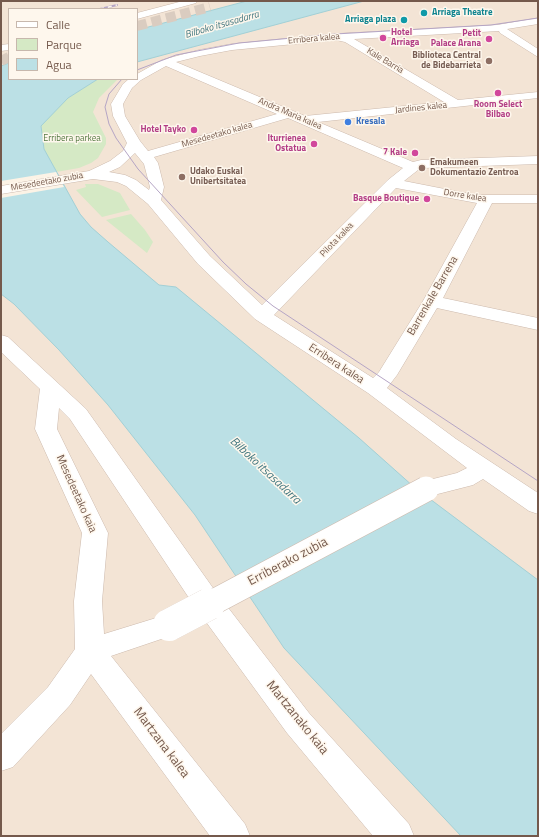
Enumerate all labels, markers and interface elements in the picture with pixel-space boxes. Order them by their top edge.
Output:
legend [8,8,138,80]
marker: Arriaga Theatre [419,8,429,18]
place label: Arriaga Theatre [432,8,493,18]
water label: Bilboko itsasadarra [184,9,260,41]
text: Calle [46,15,70,34]
place label: Arriaga plaza [345,15,396,25]
marker: Arriaga plaza [399,15,409,25]
place label: Hotel Arriaga [391,28,419,49]
place label: Petit Palace Arana [431,29,481,50]
street label: Erribera kalea [288,31,340,47]
marker: Hotel Arriaga [378,33,388,43]
marker: Petit Palace Arana [484,34,494,44]
text: Parque [46,35,82,54]
street label: Kale Barria [365,46,405,76]
place label: Biblioteca Central de Bidebarrieta [412,51,481,72]
text: Agua [46,55,72,74]
marker: Biblioteca Central de Bidebarrieta [484,56,494,66]
marker: Room Select Bilbao [493,88,503,98]
street label: Andra Maria kalea [257,96,323,132]
street label: Jardines kalea [394,100,448,116]
place label: Room Select Bilbao [474,100,522,121]
marker: Kresala [343,117,353,127]
place label: Kresala [356,117,385,127]
street label: Mesedeetako kalea [180,120,254,150]
place label: Hotel Tayko [140,125,186,135]
marker: Hotel Tayko [189,125,199,135]
park label: Erribera parkea [43,134,101,144]
place label: Iturrienea Ostatua [267,134,306,155]
marker: Iturrienea Ostatua [309,139,319,149]
place label: 7 Kale [383,148,407,158]
marker: 7 Kale [410,148,420,158]
place label: Emakumeen Dokumentazio Zentroa [430,158,519,179]
marker: Emakumeen Dokumentazio Zentroa [417,163,427,173]
place label: Udako Euskal Unibertsitatea [190,167,246,188]
street label: Mesedeetako zubia [10,170,84,194]
marker: Udako Euskal Unibertsitatea [177,172,187,182]
street label: Dorre kalea [443,187,487,205]
place label: Basque Boutique [353,194,419,204]
marker: Basque Boutique [422,194,432,204]
street label: Pilota kalea [318,221,356,259]
street label: Barrenkale Barrena [405,254,461,338]
street label: Erribera kalea [306,341,366,387]
water label: Bilboko itsasadarra [227,434,303,508]
street label: Mesedeetako kaia [53,453,99,535]
street label: Erriberako zubia [245,534,331,590]
street label: Martzanako kaia [263,678,331,758]
street label: Martzana kalea [129,705,193,781]

